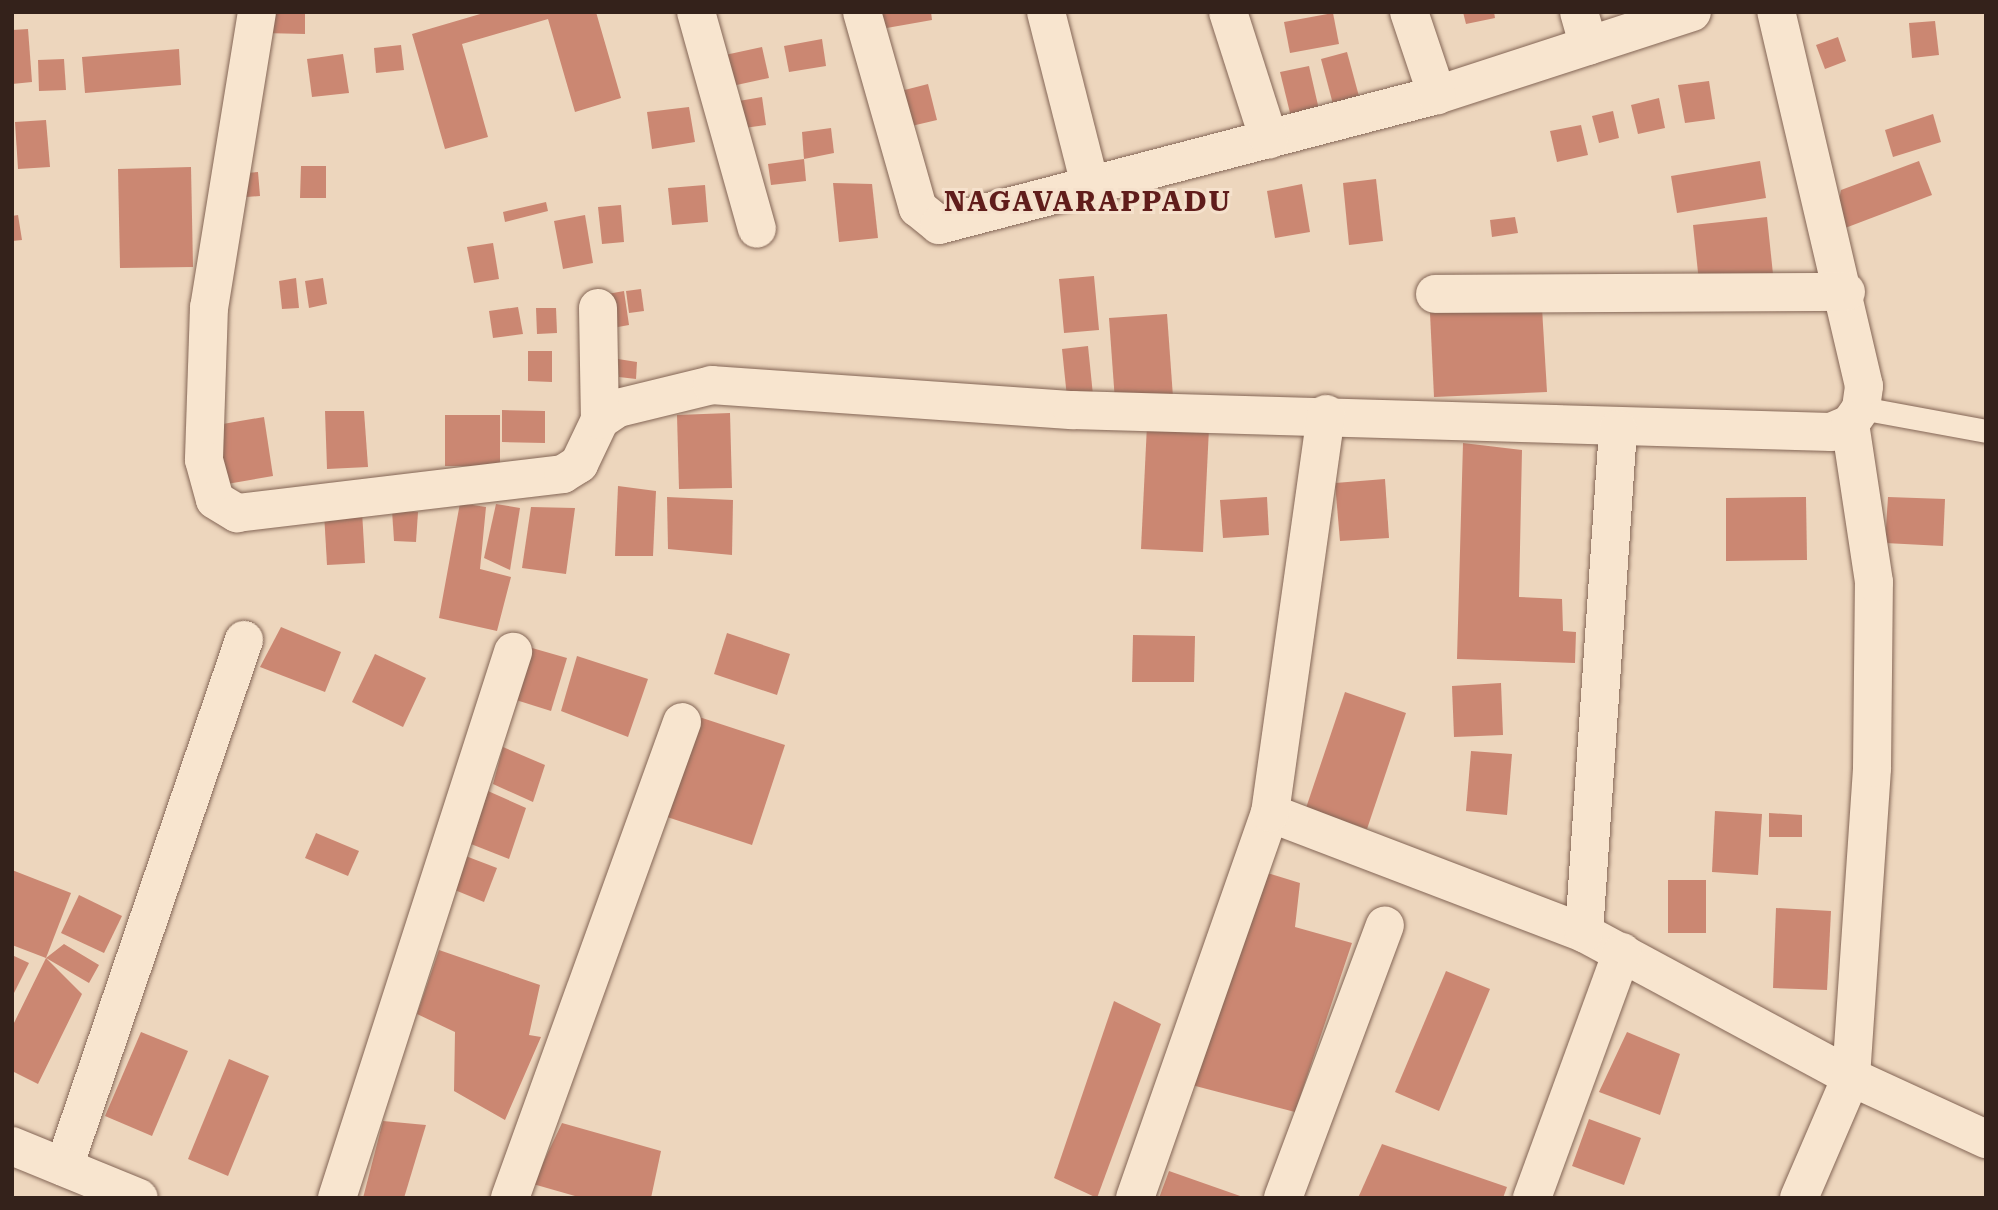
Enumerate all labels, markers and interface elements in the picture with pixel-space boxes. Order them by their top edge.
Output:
district label: NAGAVARAPPADU [946,185,1230,219]

